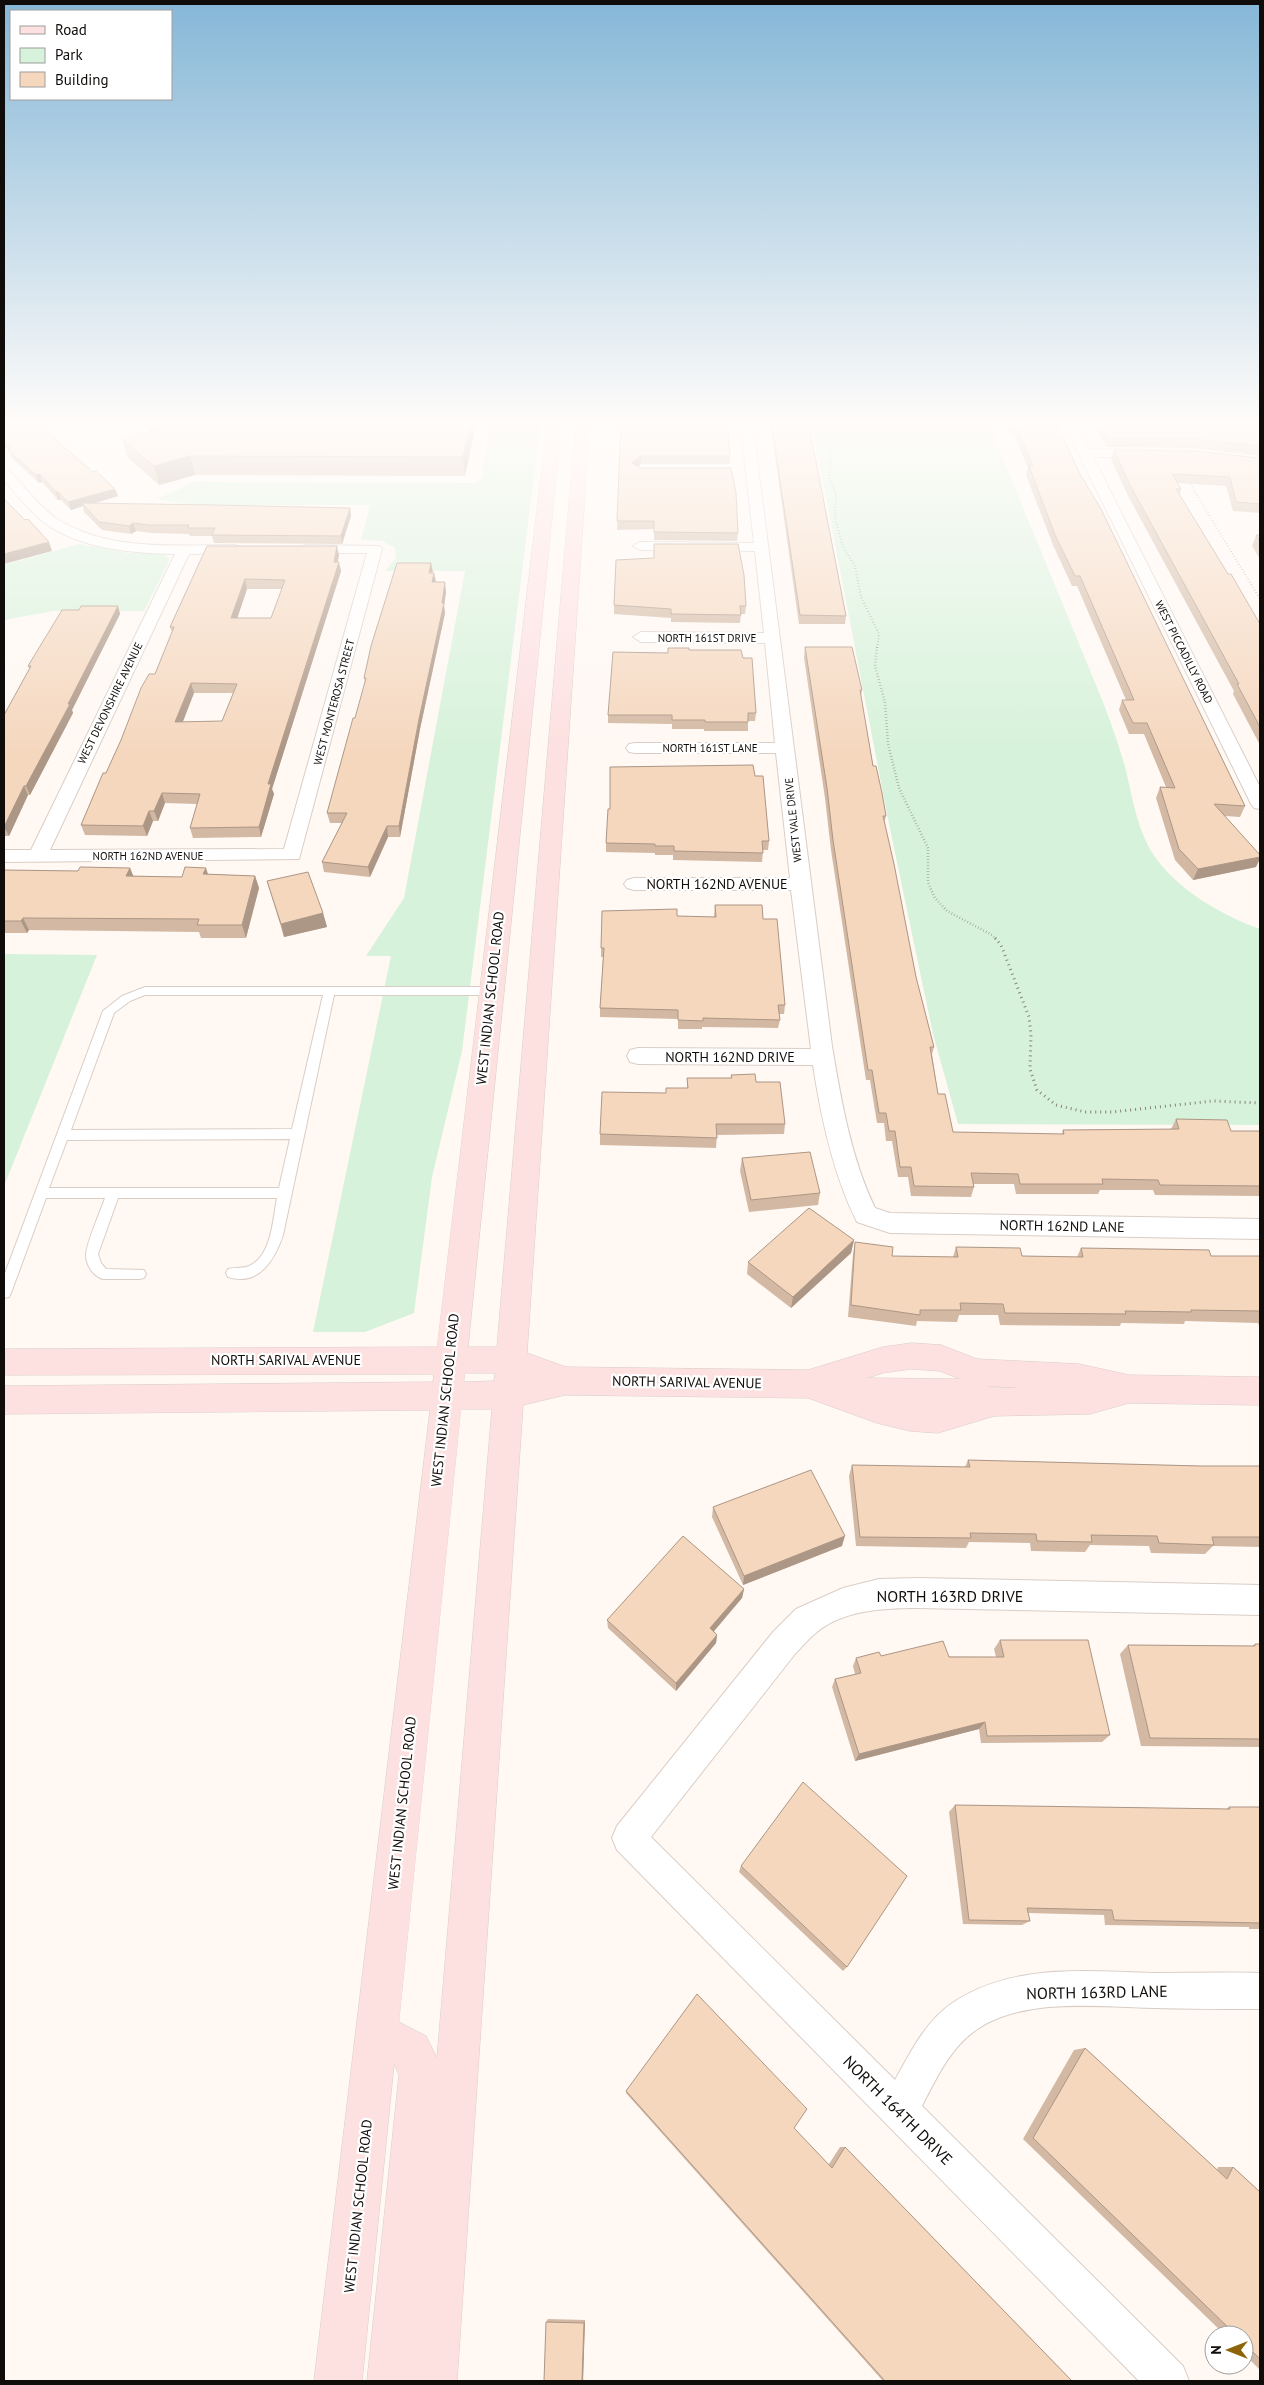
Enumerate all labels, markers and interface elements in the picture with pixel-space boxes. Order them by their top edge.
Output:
legend [10,10,172,100]
text: Road [55,20,87,39]
text: Park [55,45,83,64]
text: Building [55,70,109,89]
street label: WEST PICCADILLY ROAD [1152,598,1216,706]
street label: NORTH 161ST DRIVE [658,631,756,645]
street label: WEST MONTEROSA STREET [310,637,358,767]
street label: WEST DEVONSHIRE AVENUE [74,640,146,766]
street label: NORTH 161ST LANE [662,741,758,755]
street label: WEST VALE DRIVE [782,777,804,863]
street label: NORTH 162ND AVENUE [93,849,204,863]
street label: NORTH 162ND AVENUE [646,875,788,893]
street label: WEST INDIAN SCHOOL ROAD [472,910,508,1086]
street label: NORTH 162ND DRIVE [665,1048,795,1066]
street label: NORTH 162ND LANE [999,1216,1125,1236]
street label: WEST INDIAN SCHOOL ROAD [427,1312,463,1488]
street label: NORTH SARIVAL AVENUE [211,1351,361,1369]
street label: NORTH SARIVAL AVENUE [612,1372,762,1392]
street label: NORTH 163RD DRIVE [877,1586,1023,1606]
street label: WEST INDIAN SCHOOL ROAD [384,1715,420,1891]
street label: NORTH 163RD LANE [1026,1981,1168,2003]
street label: NORTH 164TH DRIVE [839,2051,957,2169]
street label: WEST INDIAN SCHOOL ROAD [340,2118,376,2294]
north arrow [1204,2325,1254,2375]
text: N [1207,2345,1225,2355]

